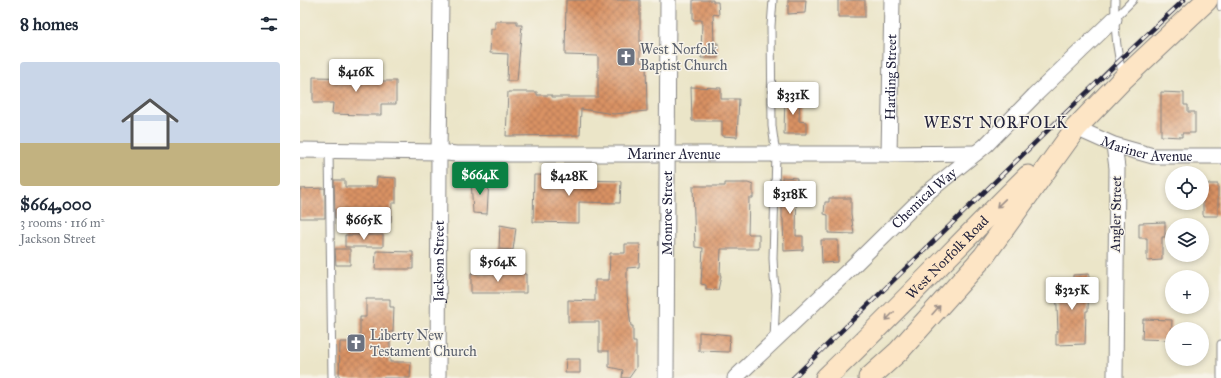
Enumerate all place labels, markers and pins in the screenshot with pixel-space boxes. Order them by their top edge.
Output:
place label: West Norfolk Baptist Church [640,41,728,74]
church icon: West Norfolk Baptist Church [615,46,637,68]
pin: $416K [328,59,384,93]
pin: $331K [765,82,821,116]
pin: $664K [452,162,508,196]
pin: $428K [541,163,597,197]
pin: $318K [762,181,818,215]
pin: $665K [336,207,392,241]
pin: $564K [470,249,526,283]
pin: $325K [1044,277,1100,311]
place label: Liberty New Testament Church [370,327,477,360]
church icon: Liberty New Testament Church [345,332,367,354]

